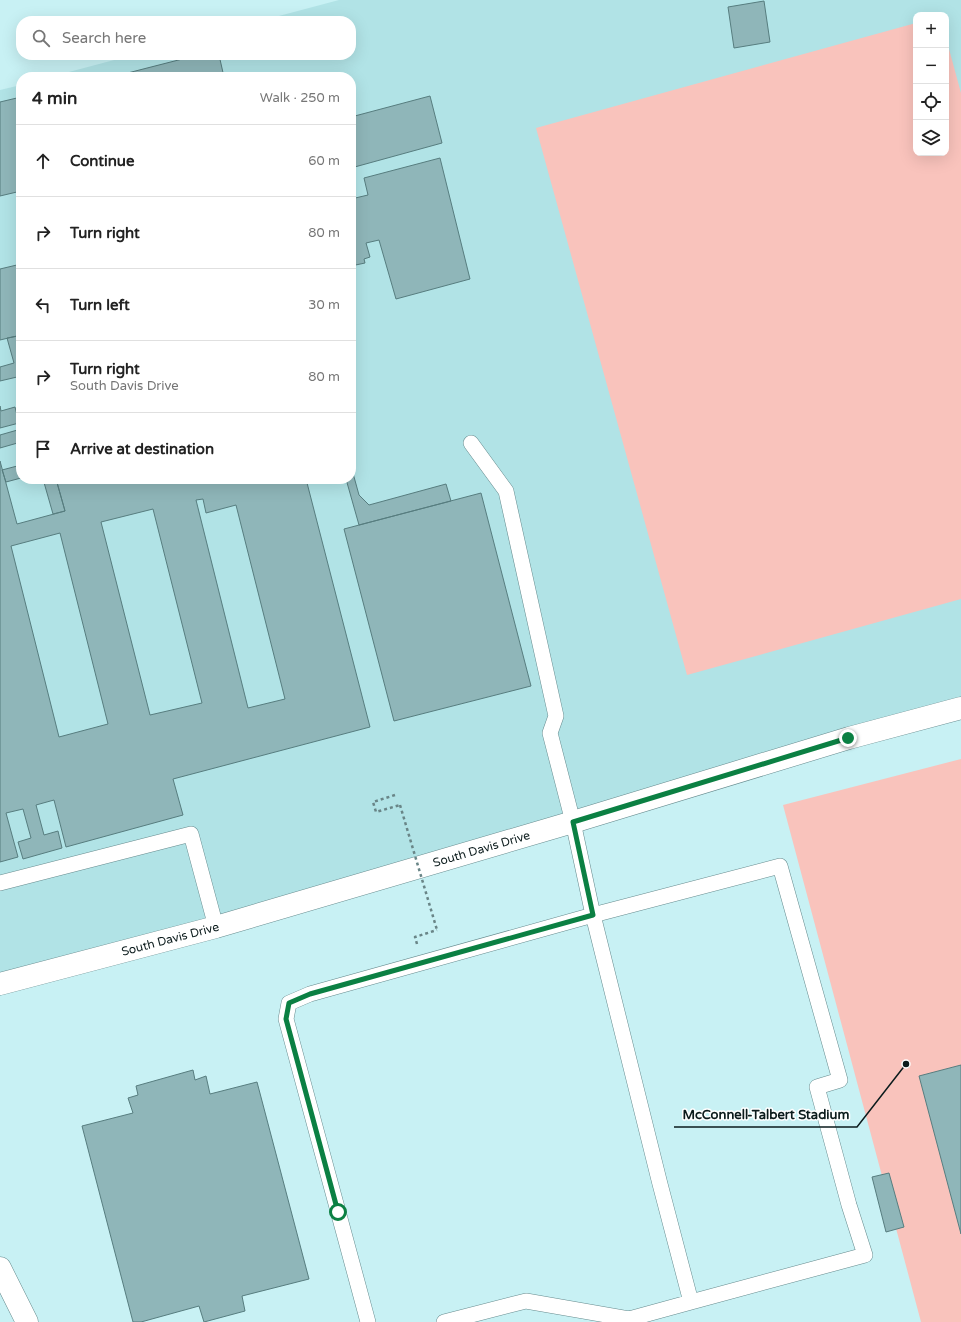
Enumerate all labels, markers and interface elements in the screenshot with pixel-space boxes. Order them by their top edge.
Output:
map controls [913,12,949,156]
button: + [913,12,949,48]
search box [16,16,356,60]
icon: search [30,27,52,49]
text: Search here [62,29,146,47]
button: − [913,48,949,84]
button: locate [913,84,949,120]
text: 4 min [32,88,77,109]
text: Walk · 250 m [260,90,340,106]
button: layers [913,120,949,156]
icon: ahead [32,150,54,172]
text: Continue [70,152,134,170]
text: 60 m [308,153,340,169]
icon: right [32,222,54,244]
text: Turn right [70,224,140,242]
text: 80 m [308,225,340,241]
icon: left [32,294,54,316]
text: Turn left [70,296,130,314]
text: 30 m [308,297,340,313]
text: Turn right [70,360,140,378]
icon: right [32,366,54,388]
text: 80 m [308,369,340,385]
text: South Davis Drive [70,378,179,394]
icon: arrive [32,438,54,460]
text: Arrive at destination [70,440,214,458]
route end [839,729,857,747]
street label: South Davis Drive [431,828,532,870]
street label: South Davis Drive [120,919,221,959]
callout: McConnell-Talbert Stadium [674,1102,857,1127]
text: McConnell-Talbert Stadium [683,1107,849,1123]
route start [329,1203,347,1221]

